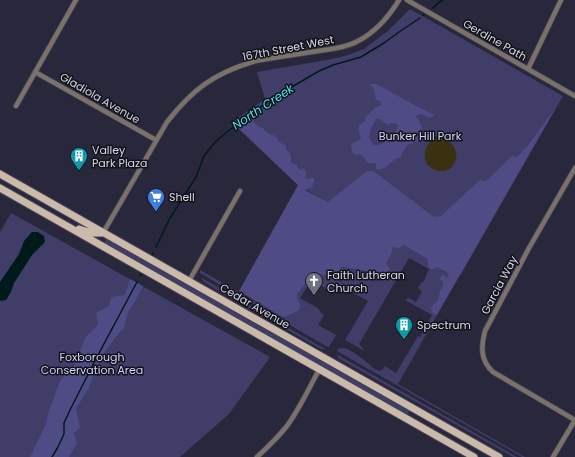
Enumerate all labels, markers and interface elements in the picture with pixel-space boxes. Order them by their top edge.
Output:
street label: Gerdine Path [460,15,530,65]
street label: 167th Street West [241,31,335,65]
street label: Gladiola Avenue [57,69,143,128]
water label: North Creek [229,79,298,133]
park label: Bunker Hill Park [379,128,462,144]
place label: Valley Park Plaza [92,142,147,171]
building icon: Valley Park Plaza [69,146,89,171]
supermarket icon: Shell [146,187,166,212]
place label: Shell [169,189,195,205]
street label: Garcia Way [477,252,522,317]
place label: Faith Lutheran Church [327,267,405,296]
church icon: Faith Lutheran Church [304,271,324,296]
street label: Cedar Avenue [217,279,293,333]
building icon: Spectrum [394,315,414,340]
place label: Spectrum [417,317,471,333]
park label: Foxborough Conservation Area [41,349,143,378]

